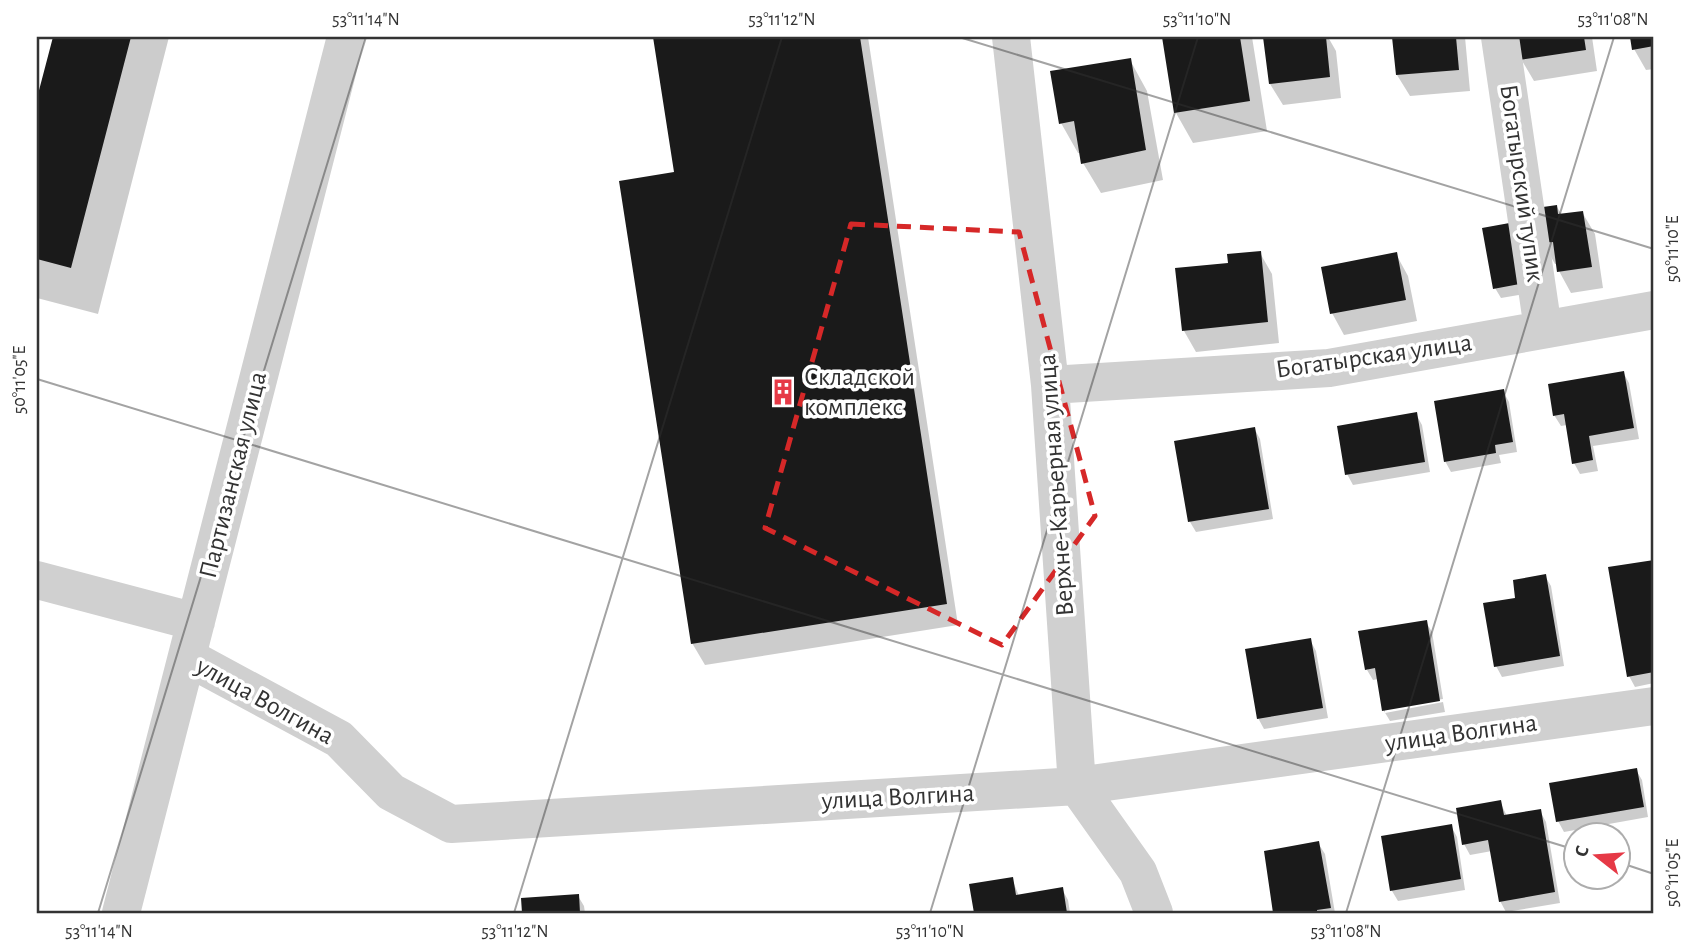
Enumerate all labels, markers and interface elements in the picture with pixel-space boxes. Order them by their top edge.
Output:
text: 53°11'14"N [332,11,400,29]
text: 53°11'12"N [748,11,816,29]
text: 53°11'10"N [1163,11,1231,29]
text: 53°11'08"N [1578,11,1648,29]
street label: Богатырский тупик [1495,82,1549,284]
text: 50°11'10"E [1664,215,1682,283]
street label: Богатырская улица [1274,329,1474,383]
text: 50°11'05"E [11,345,29,414]
street label: Верхне-Карьерная улица [1034,353,1078,617]
place label: Складской комплекс [804,364,915,420]
street label: Партизанская улица [195,369,271,581]
building icon: Складской комплекс [768,377,798,407]
street label: улица Волгина [191,652,338,750]
street label: улица Волгина [1382,709,1539,757]
street label: улица Волгина [820,780,975,814]
north arrow [1562,820,1632,890]
text: 50°11'05"E [1664,838,1682,907]
text: С [1572,844,1593,859]
text: 53°11'14"N [65,923,133,941]
text: 53°11'12"N [481,923,549,941]
text: 53°11'10"N [896,923,964,941]
text: 53°11'08"N [1311,923,1381,941]

